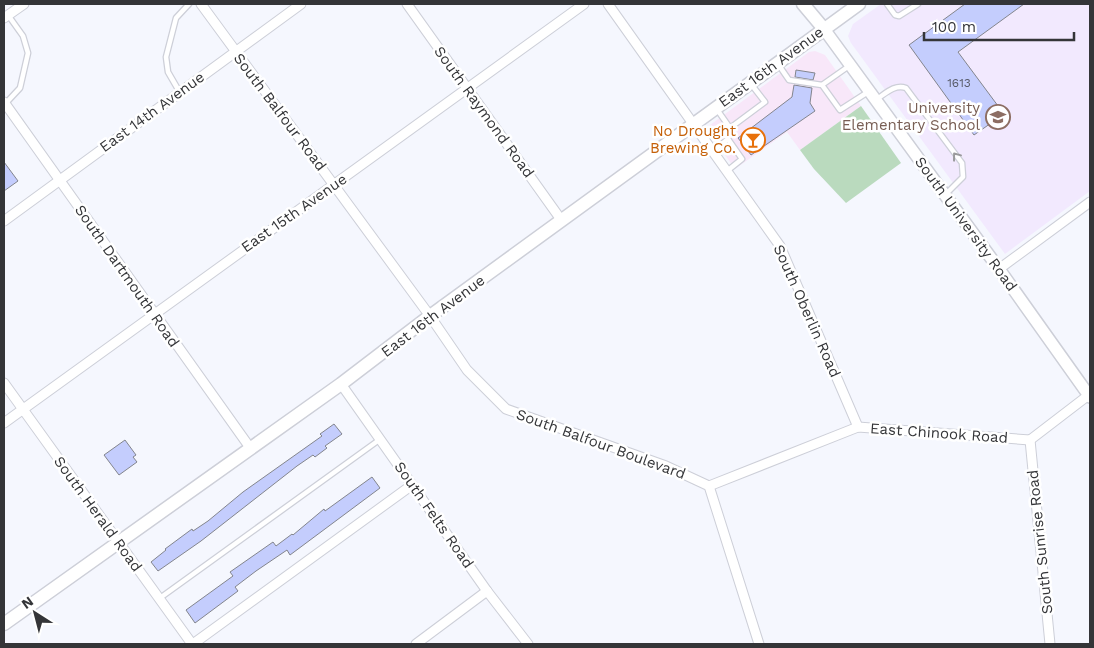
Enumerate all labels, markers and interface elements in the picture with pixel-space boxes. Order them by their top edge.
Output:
scale bar [924,10,1074,42]
text: 100 m [932,18,976,36]
street label: East 16th Avenue [715,23,827,111]
street label: South Raymond Road [430,43,538,181]
street label: South Balfour Road [230,50,330,174]
street label: East 14th Avenue [96,68,208,156]
house number: 1613 [947,76,971,90]
place label: University Elementary School [842,99,980,134]
school or university icon: University Elementary School [985,104,1011,130]
place label: No Drought Brewing Co. [650,122,737,157]
bar icon: No Drought Brewing Co. [740,127,766,153]
street label: South University Road [911,153,1021,295]
one-way arrow [954,153,962,162]
street label: East 15th Avenue [238,170,350,256]
street label: South Dartmouth Road [71,201,183,351]
street label: South Oberlin Road [770,242,844,380]
street label: East 16th Avenue [378,271,488,361]
street label: South Balfour Boulevard [514,405,688,483]
street label: East Chinook Road [869,419,1009,447]
street label: South Herald Road [50,453,146,575]
street label: South Felts Road [391,458,477,572]
street label: South Sunrise Road [1023,469,1057,615]
north arrow [10,588,60,638]
text: N [18,593,36,612]

